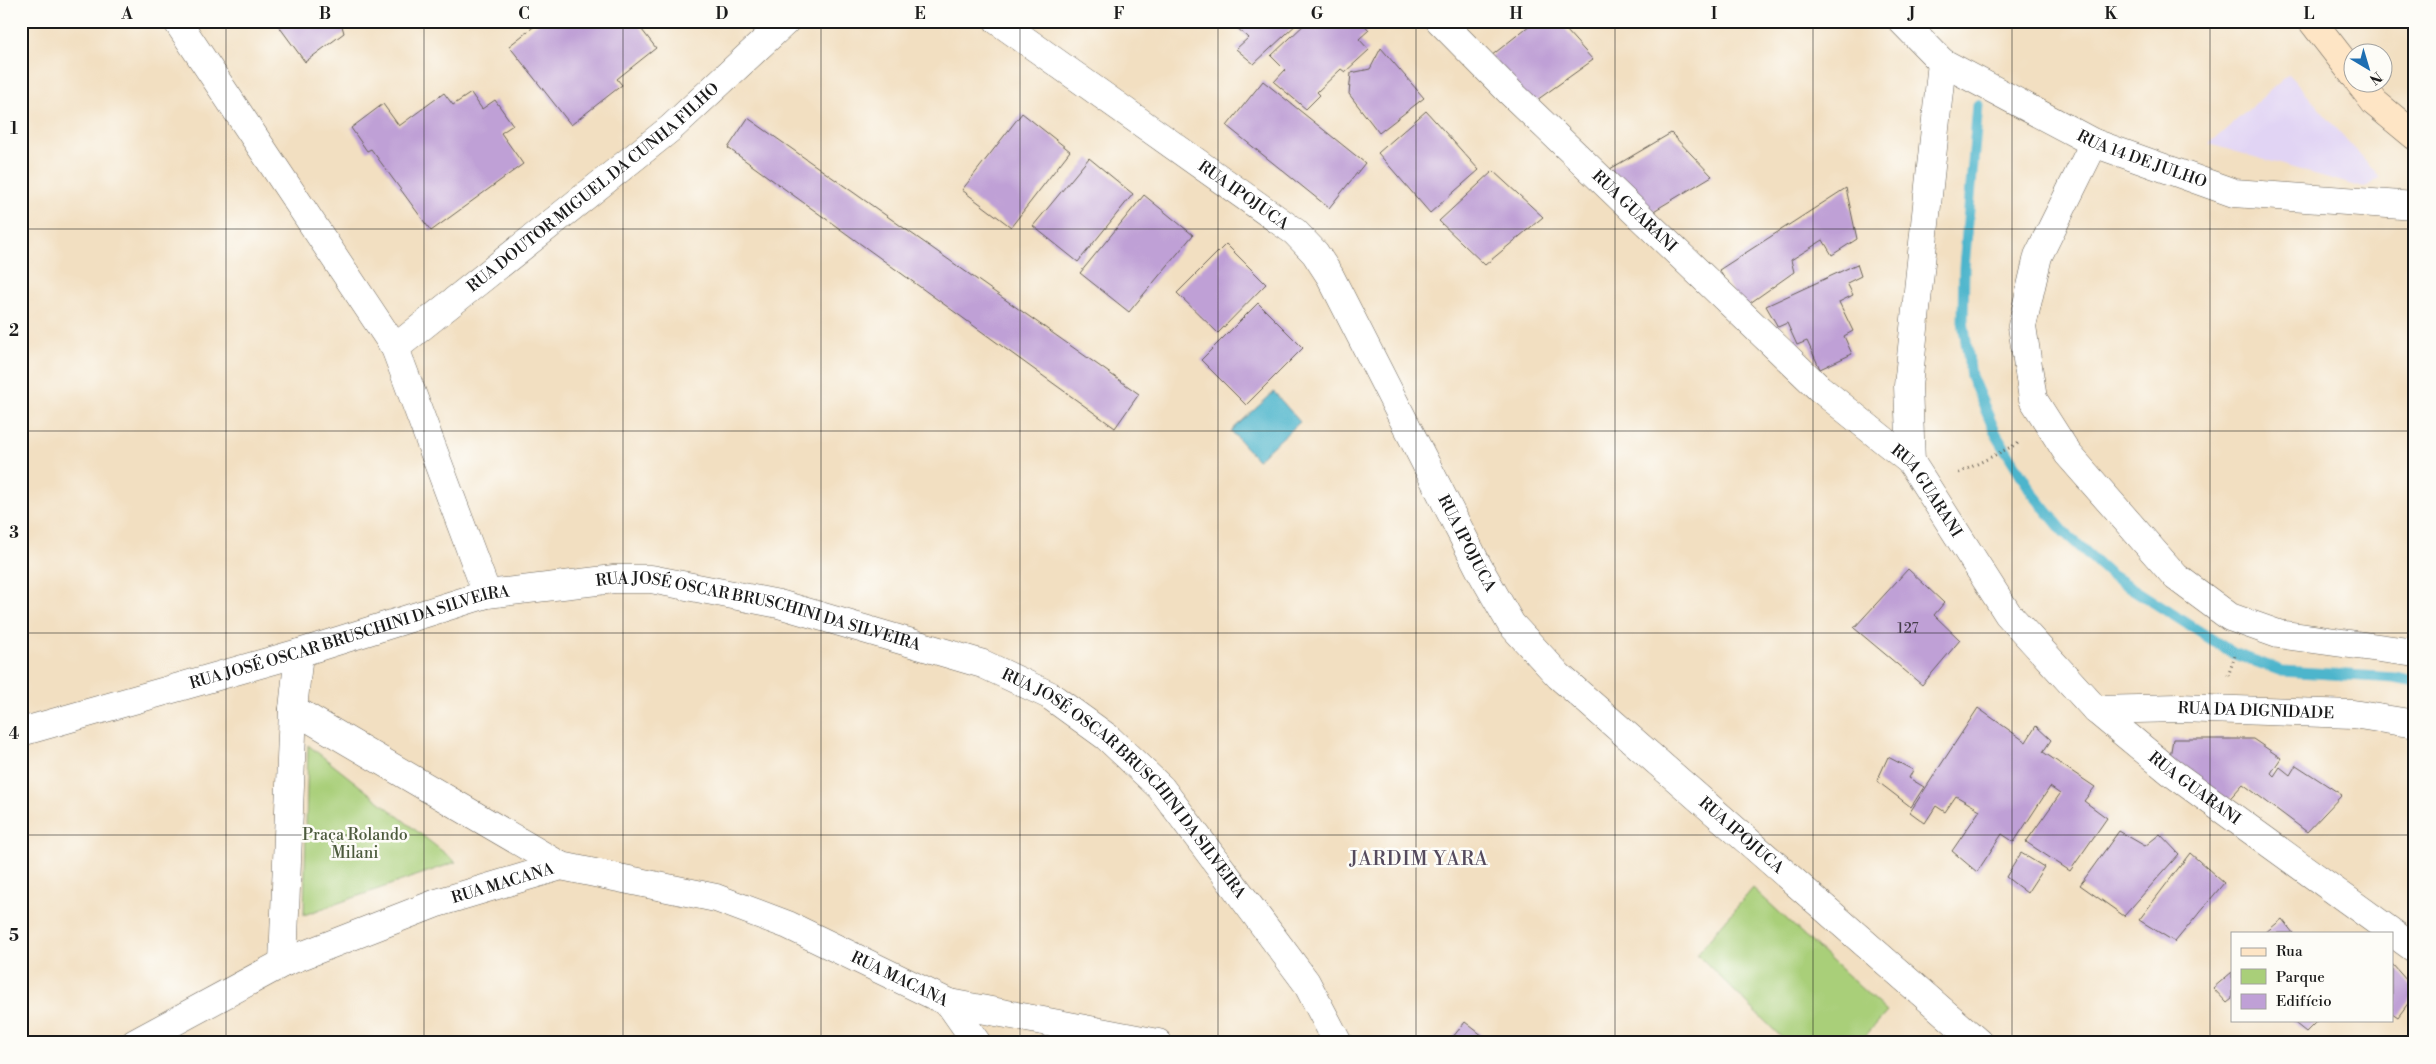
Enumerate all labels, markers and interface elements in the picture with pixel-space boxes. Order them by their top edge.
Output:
text: A [120,4,133,24]
text: B [319,4,331,24]
text: C [518,4,530,24]
text: D [716,4,729,24]
text: E [914,4,926,24]
text: F [1113,4,1125,24]
text: G [1311,4,1324,24]
text: H [1509,4,1523,24]
text: I [1711,4,1717,24]
text: J [1907,4,1915,24]
text: K [2105,4,2119,24]
text: L [2304,4,2315,24]
north arrow [2344,42,2394,92]
text: N [2365,67,2385,88]
street label: RUA DOUTOR MIGUEL DA CUNHA FILHO [463,78,723,297]
text: 1 [10,119,18,139]
street label: RUA 14 DE JULHO [2073,126,2210,192]
street label: RUA IPOJUCA [1194,156,1293,235]
street label: RUA GUARANI [1588,166,1681,256]
text: 2 [9,321,19,341]
street label: RUA GUARANI [1887,440,1966,541]
street label: RUA IPOJUCA [1433,491,1501,596]
text: 3 [9,523,19,543]
street label: RUA JOSÉ OSCAR BRUSCHINI DA SILVEIRA [595,569,924,655]
street label: RUA JOSÉ OSCAR BRUSCHINI DA SILVEIRA [187,581,511,694]
house number: 127 [1897,620,1919,638]
street label: RUA JOSÉ OSCAR BRUSCHINI DA SILVEIRA [998,664,1251,903]
street label: RUA DA DIGNIDADE [2177,698,2334,723]
text: 4 [9,724,20,744]
street label: RUA GUARANI [2144,747,2244,829]
street label: RUA IPOJUCA [1695,793,1789,879]
park label: Praça Rolando Milani [302,825,408,863]
district label: JARDIM YARA [1348,847,1489,871]
street label: RUA MACANA [449,858,557,908]
text: 5 [9,926,19,946]
legend [2231,932,2394,1022]
text: Rua [2276,942,2303,961]
street label: RUA MACANA [848,947,952,1012]
text: Parque [2276,968,2325,987]
text: Edifício [2276,992,2332,1011]

